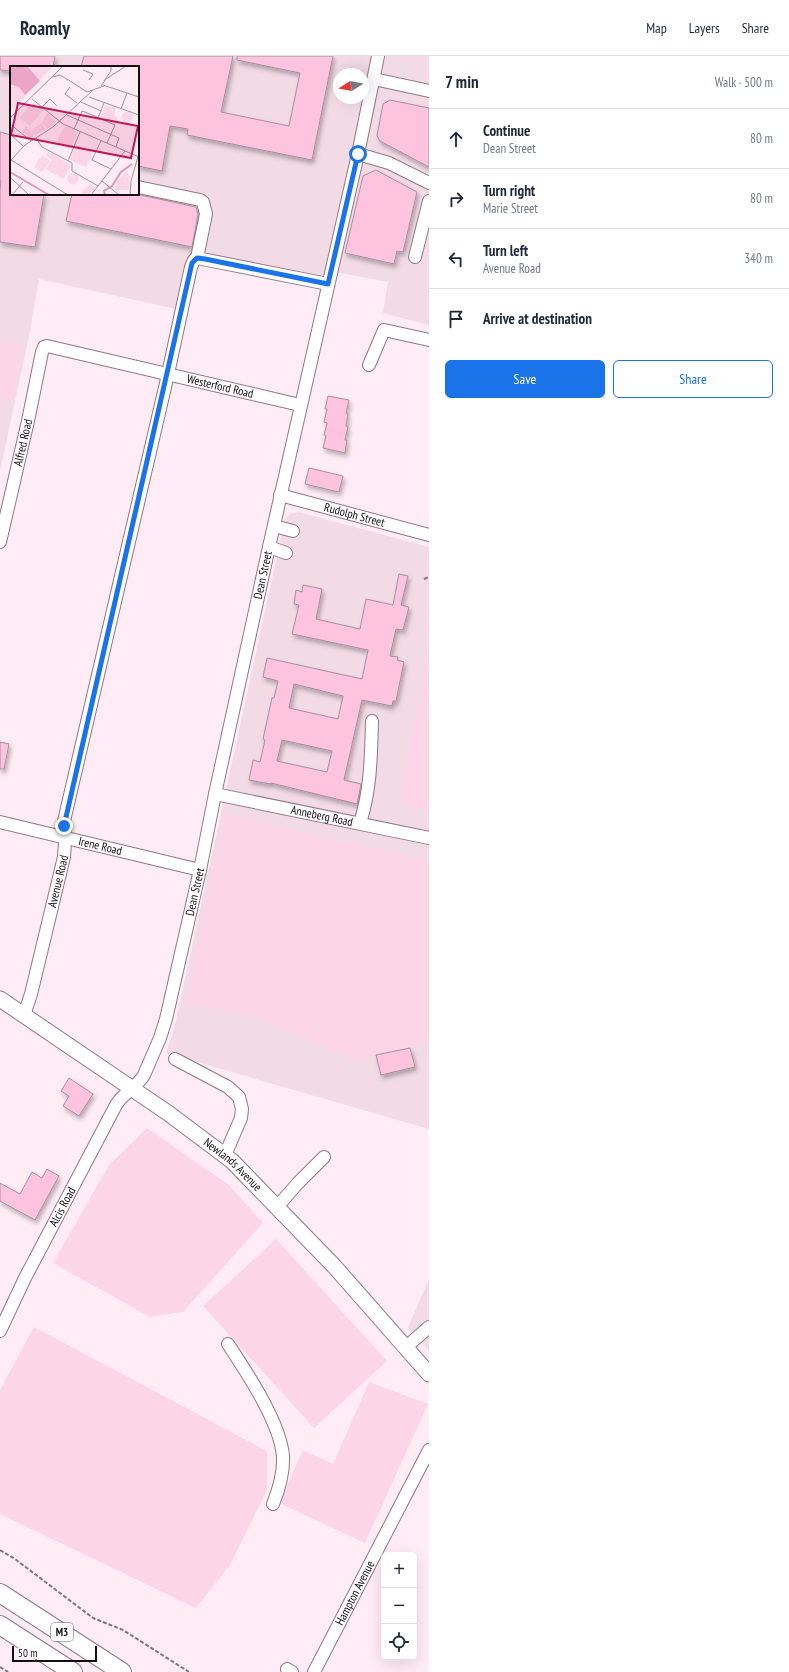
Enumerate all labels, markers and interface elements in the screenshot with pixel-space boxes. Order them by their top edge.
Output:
text: Roamly [20,16,70,40]
text: Map [646,19,667,37]
text: Layers [689,19,720,37]
text: Share [742,19,769,37]
inset map [10,66,139,195]
north arrow [333,68,369,104]
text: 7 min [445,71,479,93]
text: Walk · 500 m [715,74,773,91]
text: Continue [483,121,530,140]
icon: ahead [445,128,467,150]
text: 80 m [750,130,773,147]
text: Dean Street [483,140,536,157]
route start [349,145,367,163]
text: Turn right [483,181,535,200]
icon: right [445,188,467,210]
text: 80 m [750,190,773,207]
text: Marie Street [483,200,538,217]
text: Turn left [483,241,528,260]
icon: left [445,248,467,270]
text: 340 m [744,250,773,267]
text: Avenue Road [483,260,541,277]
icon: arrive [445,308,467,330]
text: Arrive at destination [483,309,592,328]
button: Save [445,360,605,398]
button: Share [613,360,773,398]
street label: Westerford Road [186,371,255,401]
street label: Alfred Road [10,417,35,468]
street label: Rudolph Street [323,499,387,530]
street label: Dean Street [250,549,275,600]
street label: Anneberg Road [290,802,354,829]
route end [55,817,73,835]
street label: Irene Road [77,833,124,858]
street label: Avenue Road [44,854,71,909]
street label: Dean Street [182,866,207,917]
street label: Newlands Avenue [201,1134,265,1194]
street label: Alcis Road [45,1184,79,1229]
map controls [381,1552,417,1660]
button: + [381,1552,417,1588]
street label: Hampton Avenue [332,1558,377,1628]
button: − [381,1588,417,1624]
road number: M3 [51,1623,73,1641]
button: locate [381,1624,417,1660]
scale bar [12,1644,97,1663]
text: 50 m [18,1646,37,1660]

